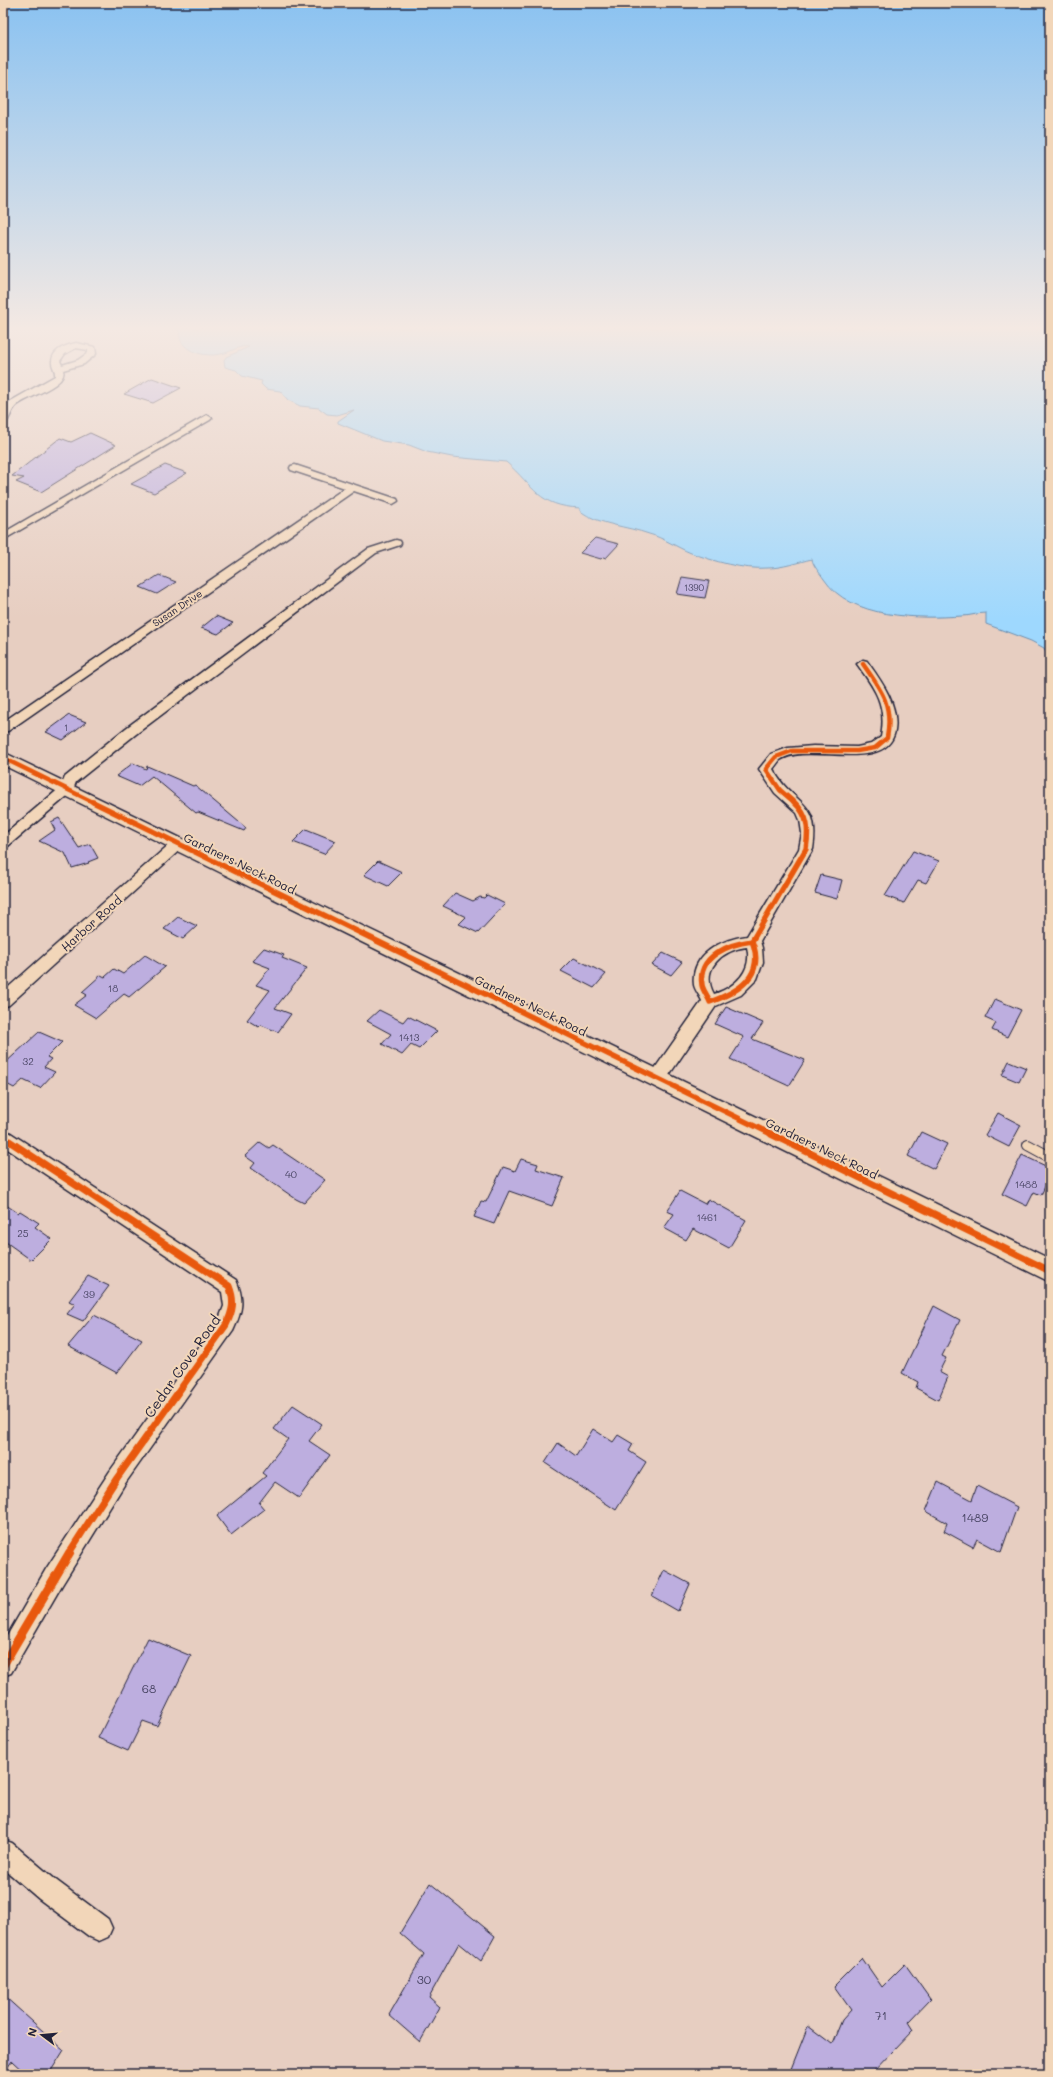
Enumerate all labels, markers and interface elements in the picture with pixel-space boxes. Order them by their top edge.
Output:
house number: 1390 [684,582,705,593]
street label: Susan Drive [149,586,205,630]
house number: 1 [64,722,68,733]
street label: Gardners Neck Road [181,829,299,897]
street label: Harbor Road [57,891,125,955]
street label: Gardners Neck Road [472,971,590,1039]
house number: 18 [108,981,118,995]
house number: 1413 [399,1030,419,1044]
house number: 32 [22,1054,34,1068]
street label: Gardners Neck Road [763,1114,881,1182]
house number: 40 [285,1167,297,1181]
house number: 1488 [1015,1177,1037,1191]
house number: 1461 [697,1210,717,1224]
house number: 25 [17,1226,29,1240]
house number: 39 [83,1287,95,1301]
street label: Cedar Cove Road [139,1311,225,1421]
house number: 1489 [962,1509,988,1525]
house number: 68 [142,1680,156,1696]
house number: 30 [417,1971,432,1987]
house number: 71 [875,2007,887,2023]
north arrow [22,2015,62,2055]
text: N [24,2026,40,2038]

